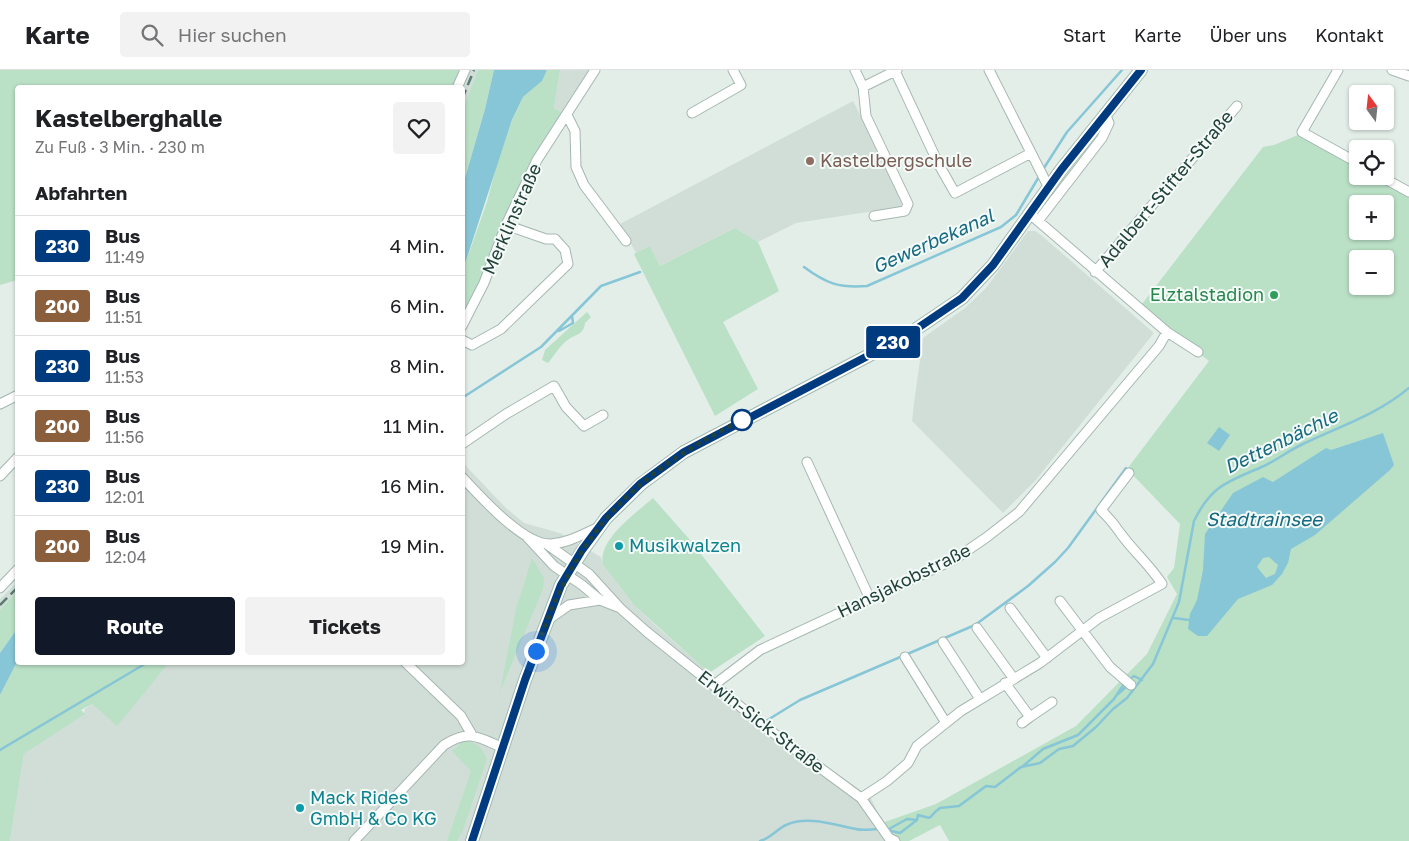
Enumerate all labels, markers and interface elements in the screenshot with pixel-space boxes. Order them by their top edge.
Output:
search box [120,12,470,57]
text: Karte [25,20,90,49]
icon: search [138,21,166,49]
text: Hier suchen [178,23,287,46]
text: Start [1063,24,1106,46]
text: Karte [1134,24,1181,46]
text: Über uns [1209,24,1287,46]
text: Kontakt [1315,24,1384,46]
north arrow [1349,85,1394,130]
map controls [1349,85,1394,295]
button: heart [393,102,445,154]
text: Kastelberghalle [35,103,222,132]
street label: Adalbert-Stifter-Straße [1093,105,1237,271]
text: Zu Fuß · 3 Min. · 230 m [35,137,205,157]
button: locate [1349,140,1394,185]
place label: Kastelbergschule [820,149,972,171]
marker: Kastelbergschule [804,155,816,167]
street label: Merklinstraße [477,160,545,278]
text: Abfahrten [35,181,127,204]
button: + [1349,195,1394,240]
water label: Gewerbekanal [869,203,998,278]
text: Bus [105,224,140,247]
text: 4 Min. [390,234,445,257]
text: 230 [46,235,79,257]
text: 11:49 [105,247,145,267]
button: − [1349,250,1394,295]
place label: Elztalstadion [1150,283,1264,305]
text: Bus [105,284,140,307]
marker: Elztalstadion [1268,289,1280,301]
text: 6 Min. [390,294,445,317]
text: 200 [45,295,80,317]
text: 11:51 [105,307,142,327]
line badge: 230 [864,326,922,358]
text: 230 [876,331,910,353]
text: Bus [105,344,140,367]
text: 8 Min. [390,354,445,377]
text: 230 [46,355,79,377]
text: 11:53 [105,367,144,387]
water label: Dettenbächle [1220,402,1343,478]
text: Bus [105,404,140,427]
unlabelled marker [731,409,753,431]
text: 11 Min. [383,414,445,437]
text: 200 [45,415,80,437]
text: 11:56 [105,427,144,447]
text: Bus [105,464,140,487]
text: 16 Min. [381,474,445,497]
text: 230 [46,475,79,497]
text: 12:01 [105,487,145,507]
water label: Stadtrainsee [1206,507,1324,530]
text: Bus [105,524,140,547]
text: 19 Min. [381,534,445,557]
place label: Musikwalzen [629,534,741,556]
text: 200 [45,535,80,557]
street label: Hansjakobstraße [833,538,974,622]
marker: Musikwalzen [613,540,625,552]
text: 12:04 [105,547,147,567]
button: Route [35,597,235,655]
button: Tickets [245,597,445,655]
your location [524,639,549,664]
street label: Erwin-Sick-Straße [694,665,829,777]
place label: Mack Rides GmbH & Co KG [310,786,437,829]
marker: Mack Rides GmbH & Co KG [294,802,306,814]

